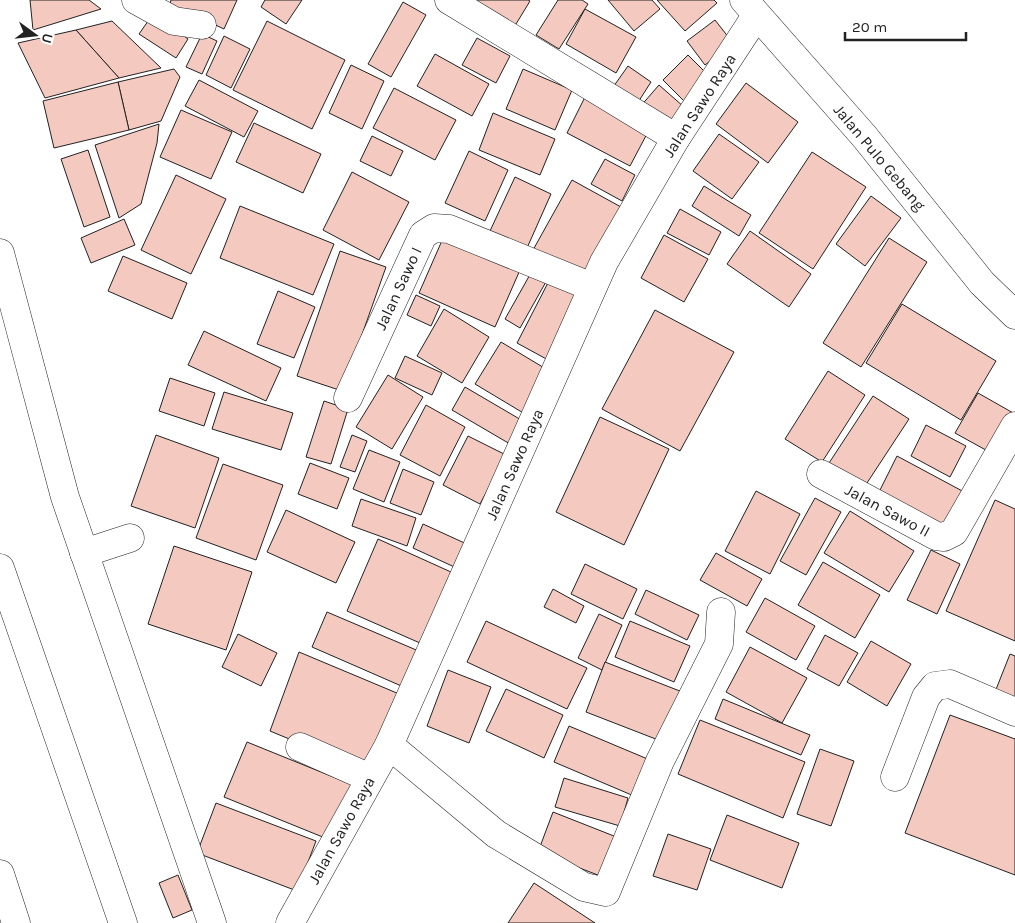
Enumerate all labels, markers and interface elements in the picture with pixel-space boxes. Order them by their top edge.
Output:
north arrow [10,10,60,60]
scale bar [845,10,966,42]
text: 20 m [852,18,887,36]
text: U [38,31,57,45]
street label: Jalan Sawo Raya [659,50,740,161]
street label: Jalan Pulo Gebang [830,100,930,214]
street label: Jalan Sawo I [371,244,426,333]
street label: Jalan Sawo Raya [481,406,547,523]
street label: Jalan Sawo II [842,480,934,541]
street label: Jalan Sawo Raya [304,773,379,887]

